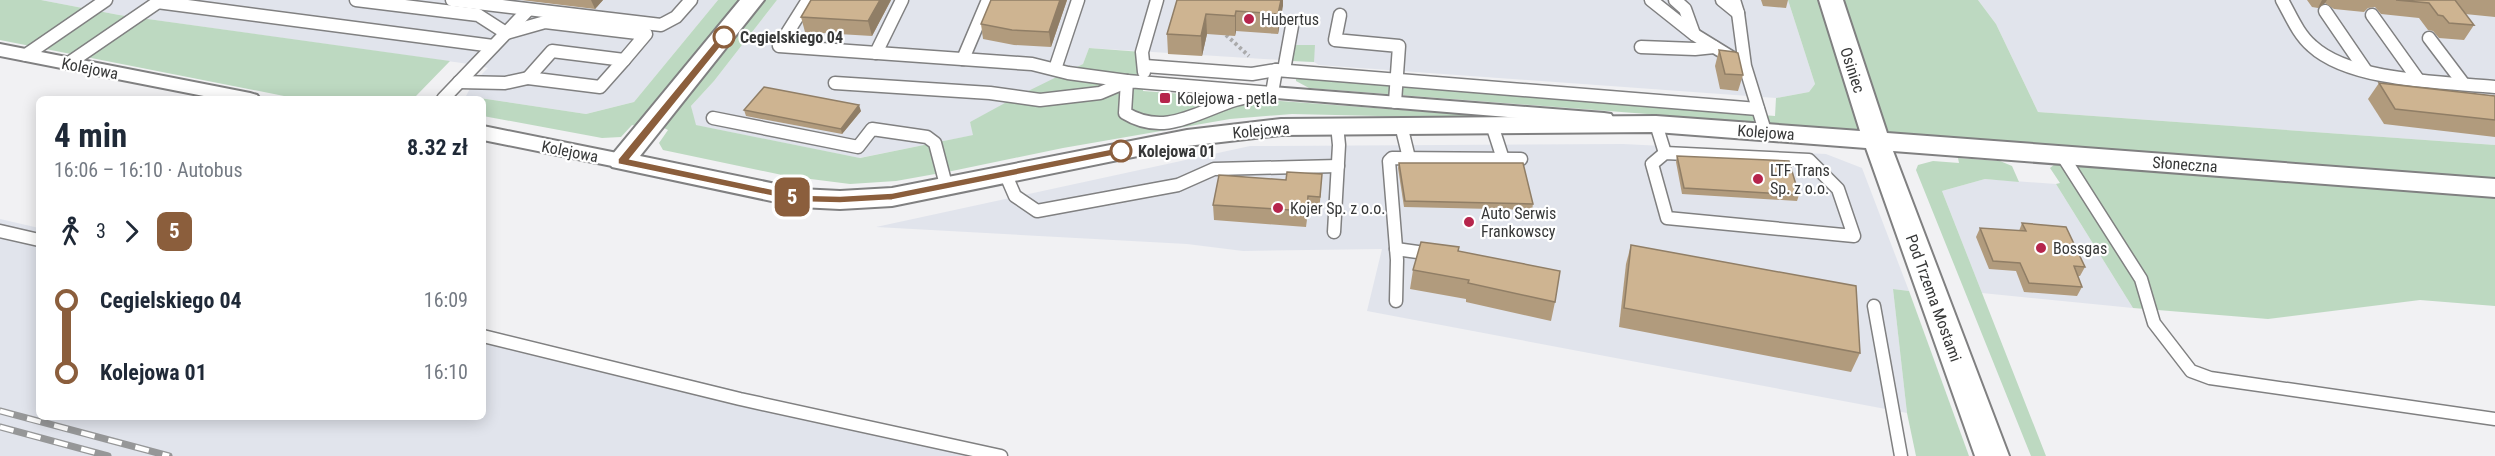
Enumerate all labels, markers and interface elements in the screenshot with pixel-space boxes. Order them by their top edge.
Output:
place label: Hubertus [1261,10,1319,29]
marker: Hubertus [1242,12,1256,26]
marker: Cegielskiego 04 [713,26,735,48]
place label: Cegielskiego 04 [740,28,843,47]
street label: Osiniec [1836,45,1869,95]
street label: Kolejowa [60,54,120,83]
place label: Kolejowa - pętla [1177,89,1277,108]
marker: Kolejowa - pętla [1158,91,1172,105]
text: 4 min [54,116,127,155]
street label: Kolejowa [1232,119,1290,142]
street label: Kolejowa [1737,121,1795,144]
text: 8.32 zł [407,135,468,160]
street label: Kolejowa [540,137,600,166]
marker: Kolejowa 01 [1110,140,1132,162]
place label: Kolejowa 01 [1138,142,1216,161]
street label: Słoneczna [2152,153,2218,176]
text: 16:06 – 16:10 · Autobus [54,158,243,182]
place label: LTF Trans Sp. z o.o. [1770,161,1830,198]
marker: LTF Trans Sp. z o.o. [1751,172,1765,186]
line badge: 5 [772,178,812,216]
text: 5 [787,185,797,209]
place label: Kojer Sp. z o.o. [1290,199,1385,218]
marker: Kojer Sp. z o.o. [1271,201,1285,215]
place label: Auto Serwis Frankowscy [1481,204,1556,241]
icon: walk [54,215,87,248]
icon: forward [115,215,148,248]
marker: Auto Serwis Frankowscy [1462,215,1476,229]
text: 3 [96,219,106,243]
text: 5 [169,219,180,243]
street label: Pod Trzema Mostami [1902,232,1965,364]
place label: Bossgas [2053,239,2107,258]
marker: Bossgas [2034,241,2048,255]
text: Cegielskiego 04 [100,288,242,313]
text: 16:09 [424,288,468,312]
text: Kolejowa 01 [100,360,207,385]
text: 16:10 [424,360,468,384]

